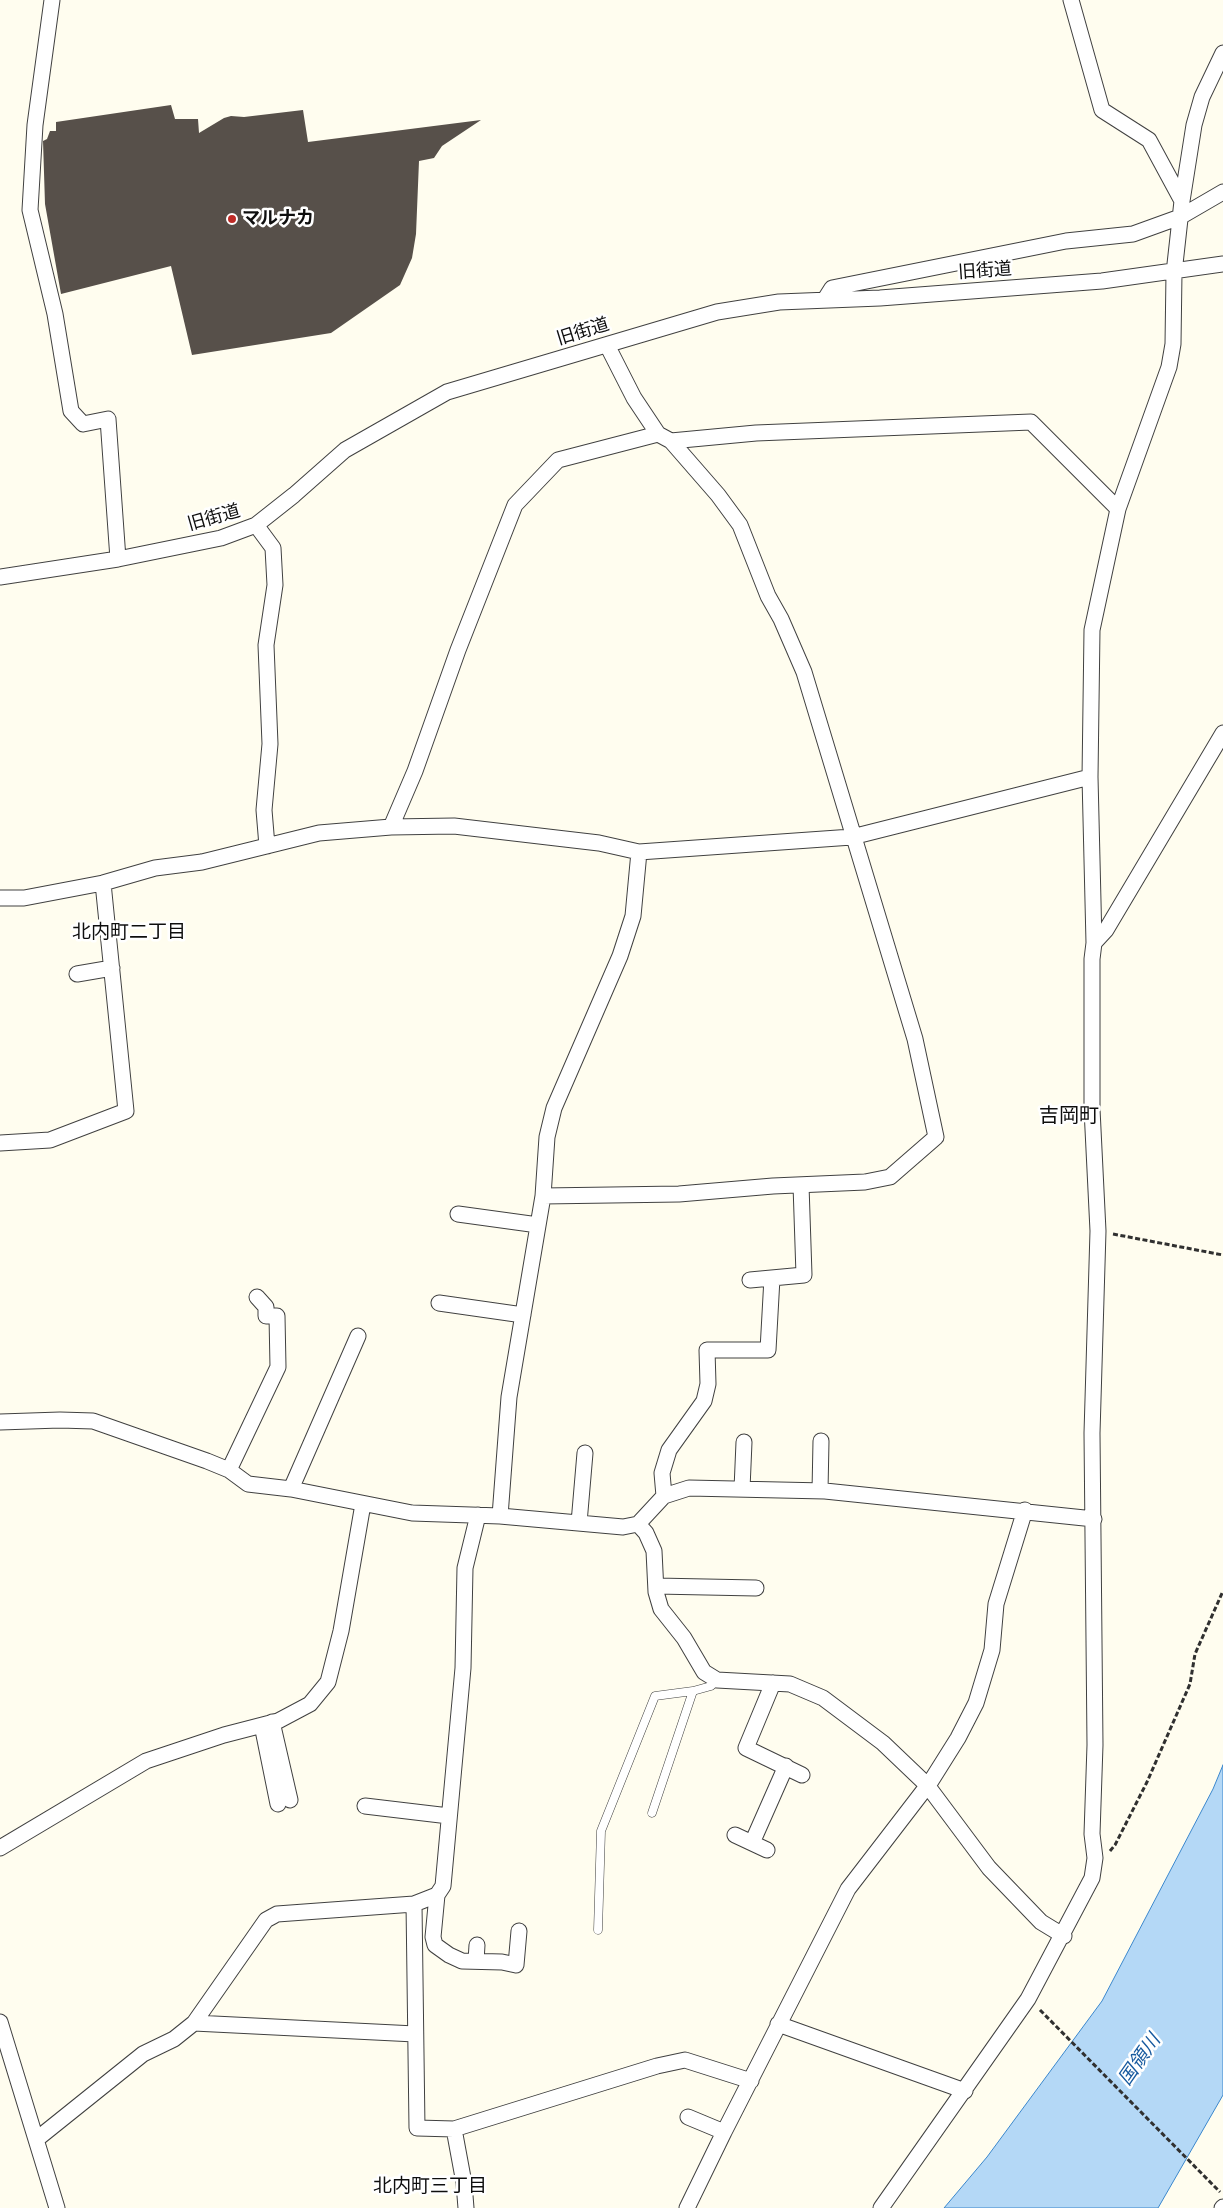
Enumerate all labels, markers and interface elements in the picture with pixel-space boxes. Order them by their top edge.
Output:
place label: マルナカ [242,208,314,230]
marker: マルナカ [226,213,238,225]
street label: 旧街道 [957,258,1013,284]
street label: 旧街道 [554,314,612,350]
street label: 旧街道 [185,500,243,536]
district label: 北内町二丁目 [72,922,186,944]
district label: 吉岡町 [1039,1104,1099,1128]
water label: 国領川 [1114,2030,1166,2090]
district label: 北内町三丁目 [373,2176,487,2198]

